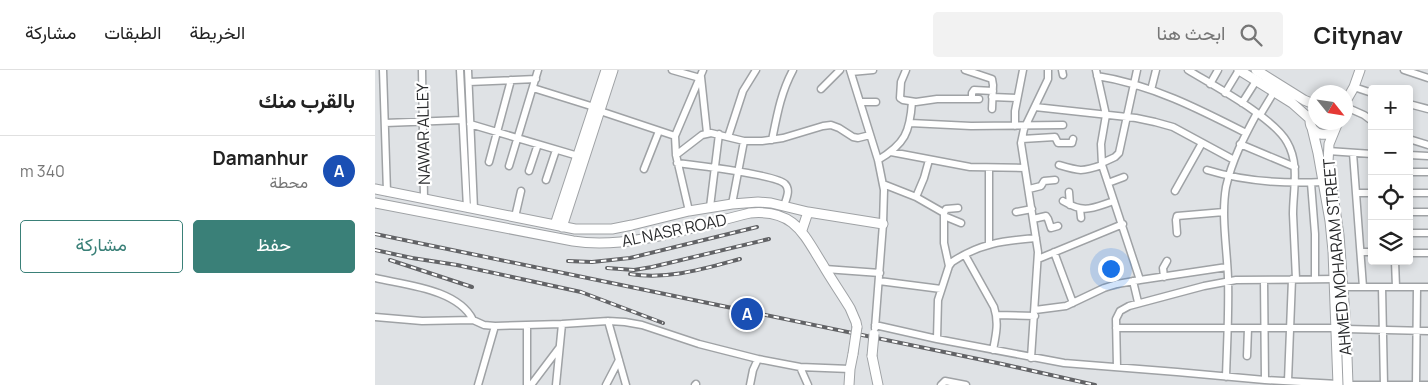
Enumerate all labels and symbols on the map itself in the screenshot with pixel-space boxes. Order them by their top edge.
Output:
street label: NAWAR ALLEY [411,83,435,185]
north arrow [1308,85,1353,130]
street label: AHMED MOHARAM STREET [1317,157,1357,357]
street label: AL NASR ROAD [619,208,729,252]
your location [1098,256,1124,282]
pin: A [731,295,763,333]

